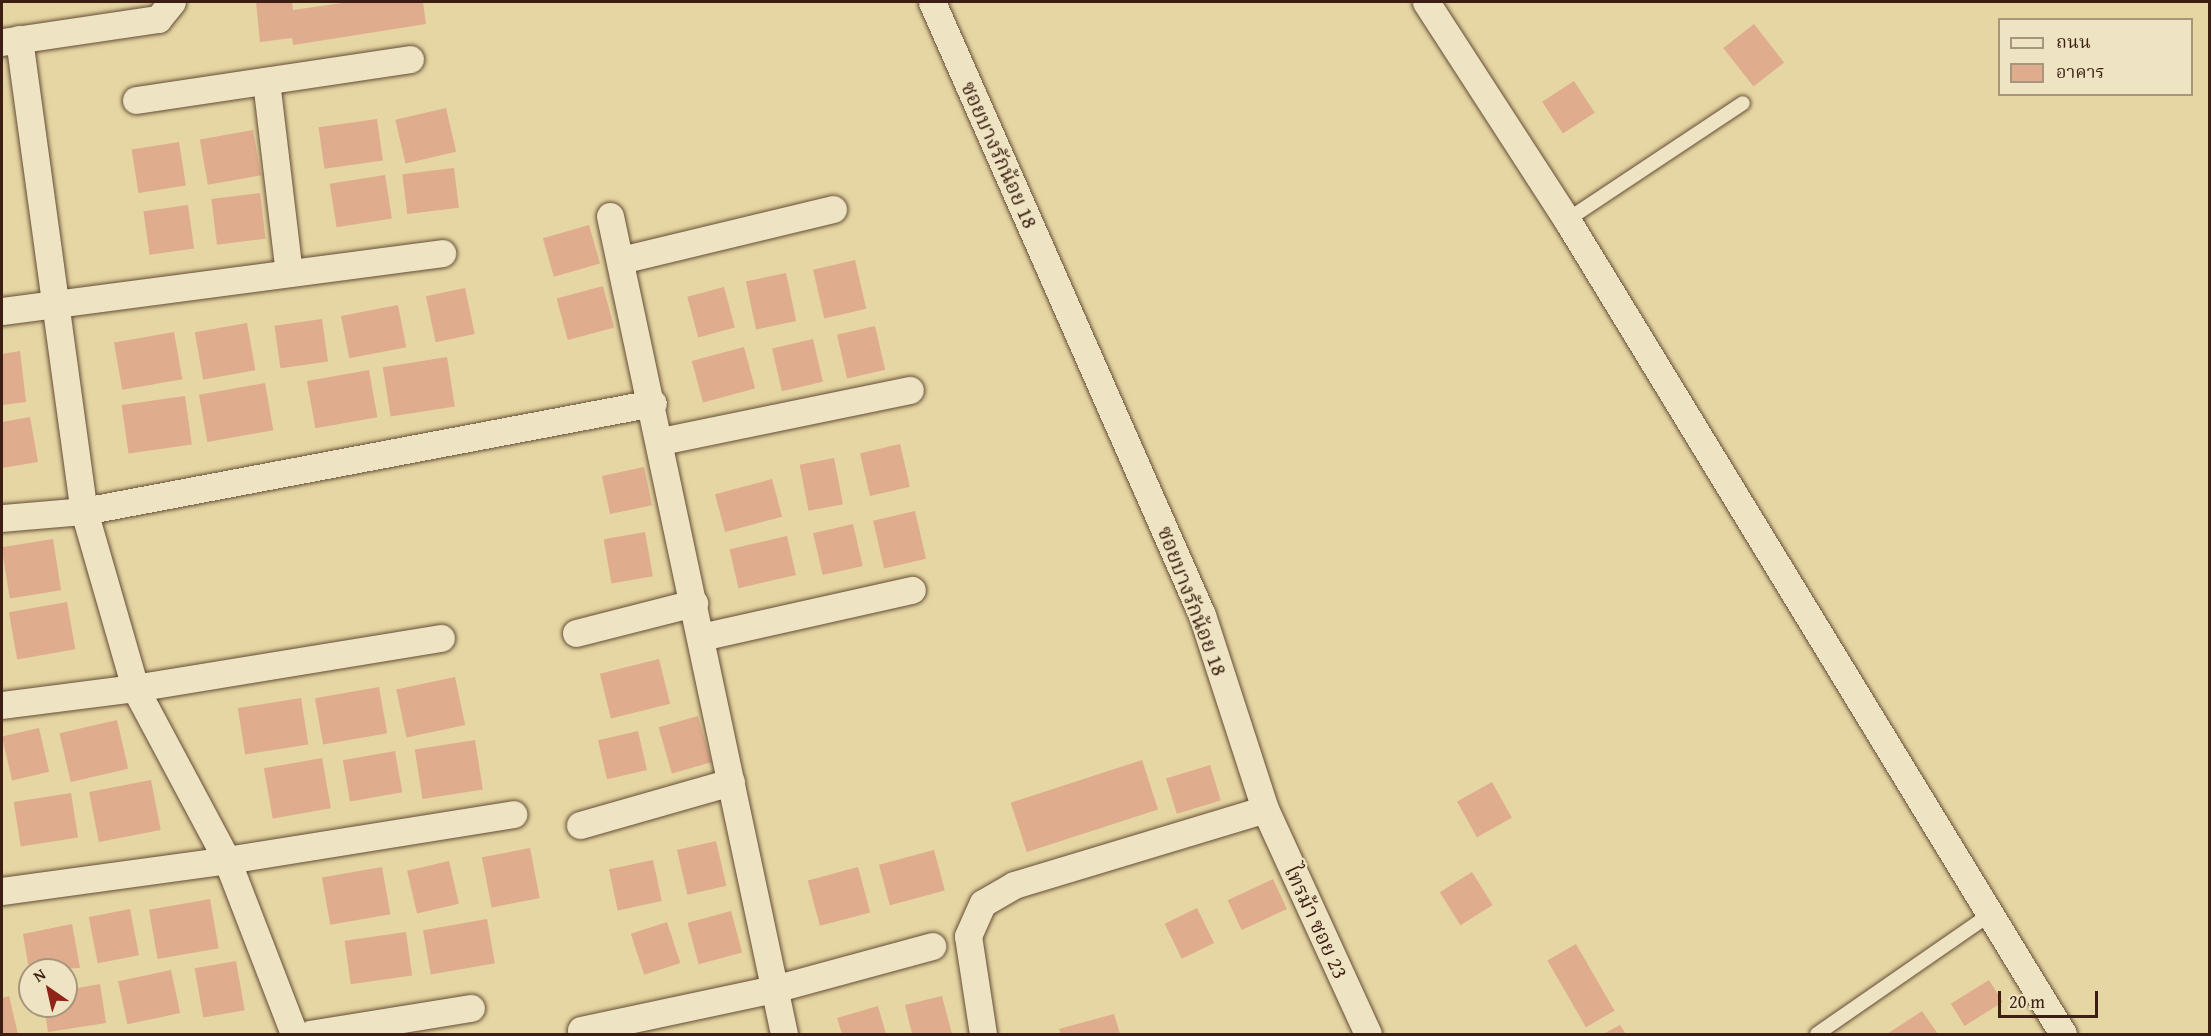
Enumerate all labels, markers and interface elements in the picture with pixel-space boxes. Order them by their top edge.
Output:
legend [1998,18,2193,96]
text: ถนน [2056,28,2091,55]
text: อาคาร [2056,58,2105,85]
street label: ซอยบางรักน้อย 18 [955,78,1043,232]
street label: ซอยบางรักน้อย 18 [1152,523,1232,679]
street label: ไทรม้า ซอย 23 [1279,861,1353,983]
north arrow [18,958,78,1018]
text: N [28,962,50,988]
scale bar [2001,979,2102,1017]
text: 20 m [2009,988,2045,1015]

